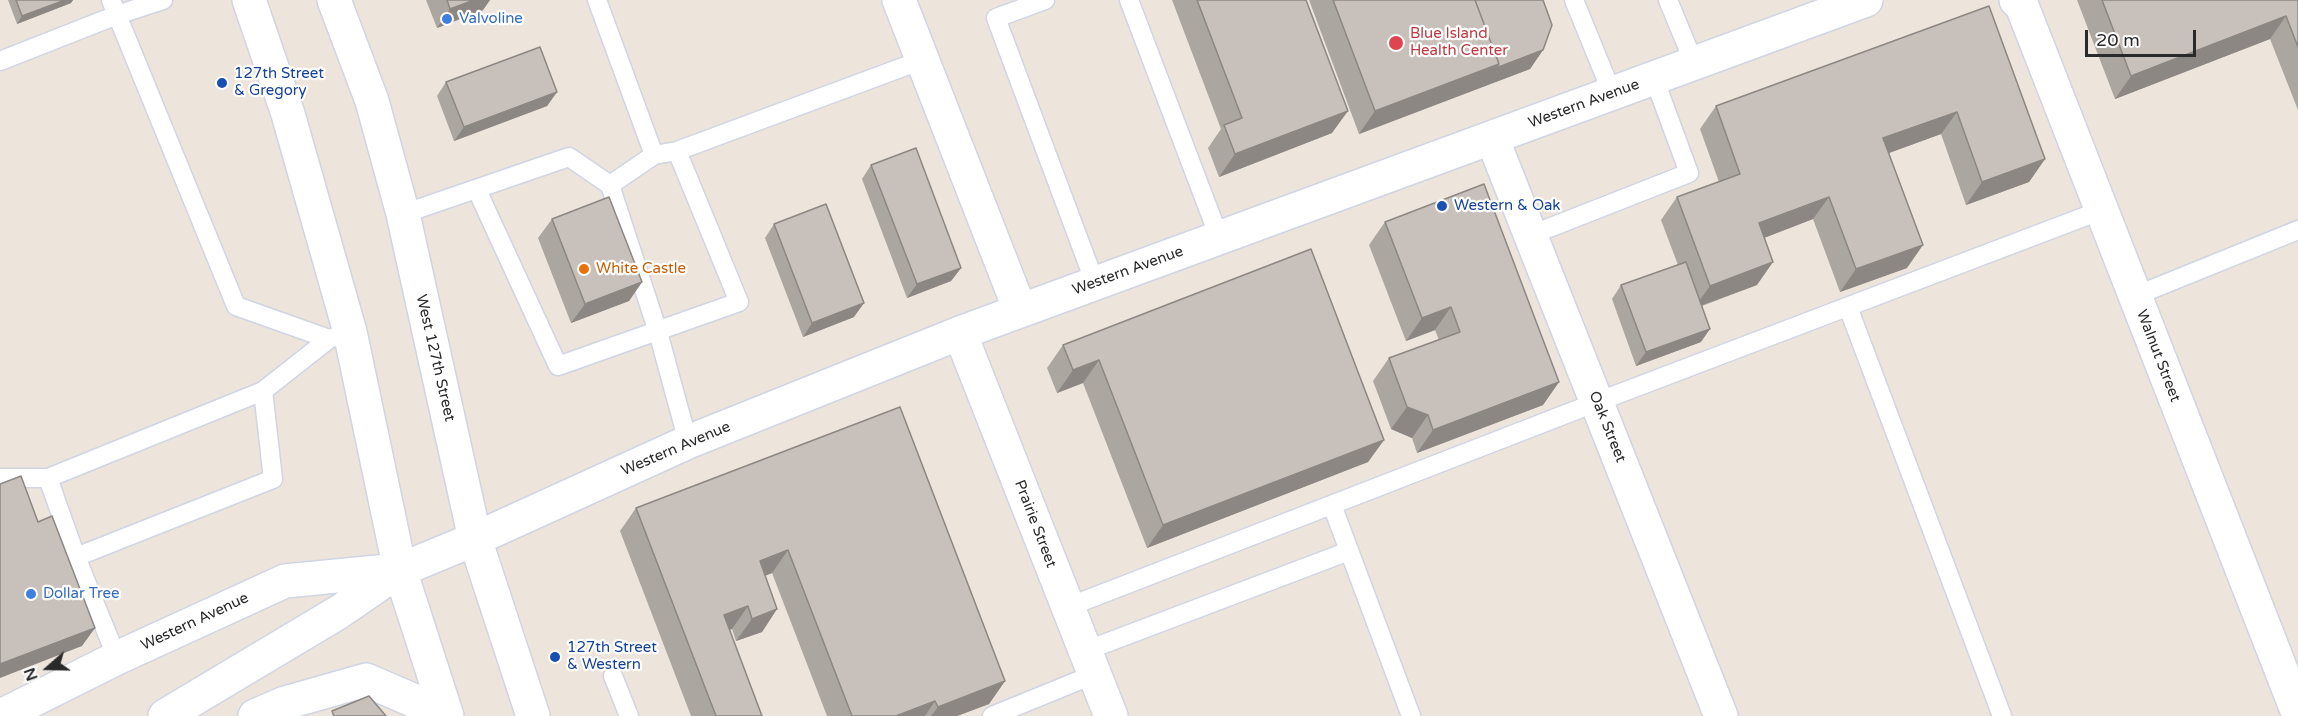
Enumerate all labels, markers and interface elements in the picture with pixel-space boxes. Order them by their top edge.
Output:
place label: Valvoline [459,10,523,28]
marker: Valvoline [440,12,454,26]
scale bar [2088,18,2199,56]
place label: Blue Island Health Center [1410,25,1508,60]
text: 20 m [2096,29,2140,51]
marker: Blue Island Health Center [1387,34,1405,52]
place label: 127th Street & Gregory [234,65,324,100]
marker: 127th Street & Gregory [215,76,229,90]
street label: Western Avenue [1526,76,1642,132]
place label: Western & Oak [1454,197,1561,215]
marker: Western & Oak [1435,199,1449,213]
street label: Western Avenue [1070,243,1186,299]
place label: White Castle [596,260,686,278]
marker: White Castle [577,262,591,276]
street label: West 127th Street [412,293,458,423]
street label: Walnut Street [2132,307,2184,405]
street label: Oak Street [1585,389,1629,465]
street label: Western Avenue [619,418,733,480]
street label: Prairie Street [1010,478,1060,570]
place label: Dollar Tree [43,585,119,603]
marker: Dollar Tree [24,587,38,601]
street label: Western Avenue [138,589,252,655]
north arrow [18,638,78,698]
place label: 127th Street & Western [567,639,657,674]
marker: 127th Street & Western [548,650,562,664]
text: N [19,665,43,684]

